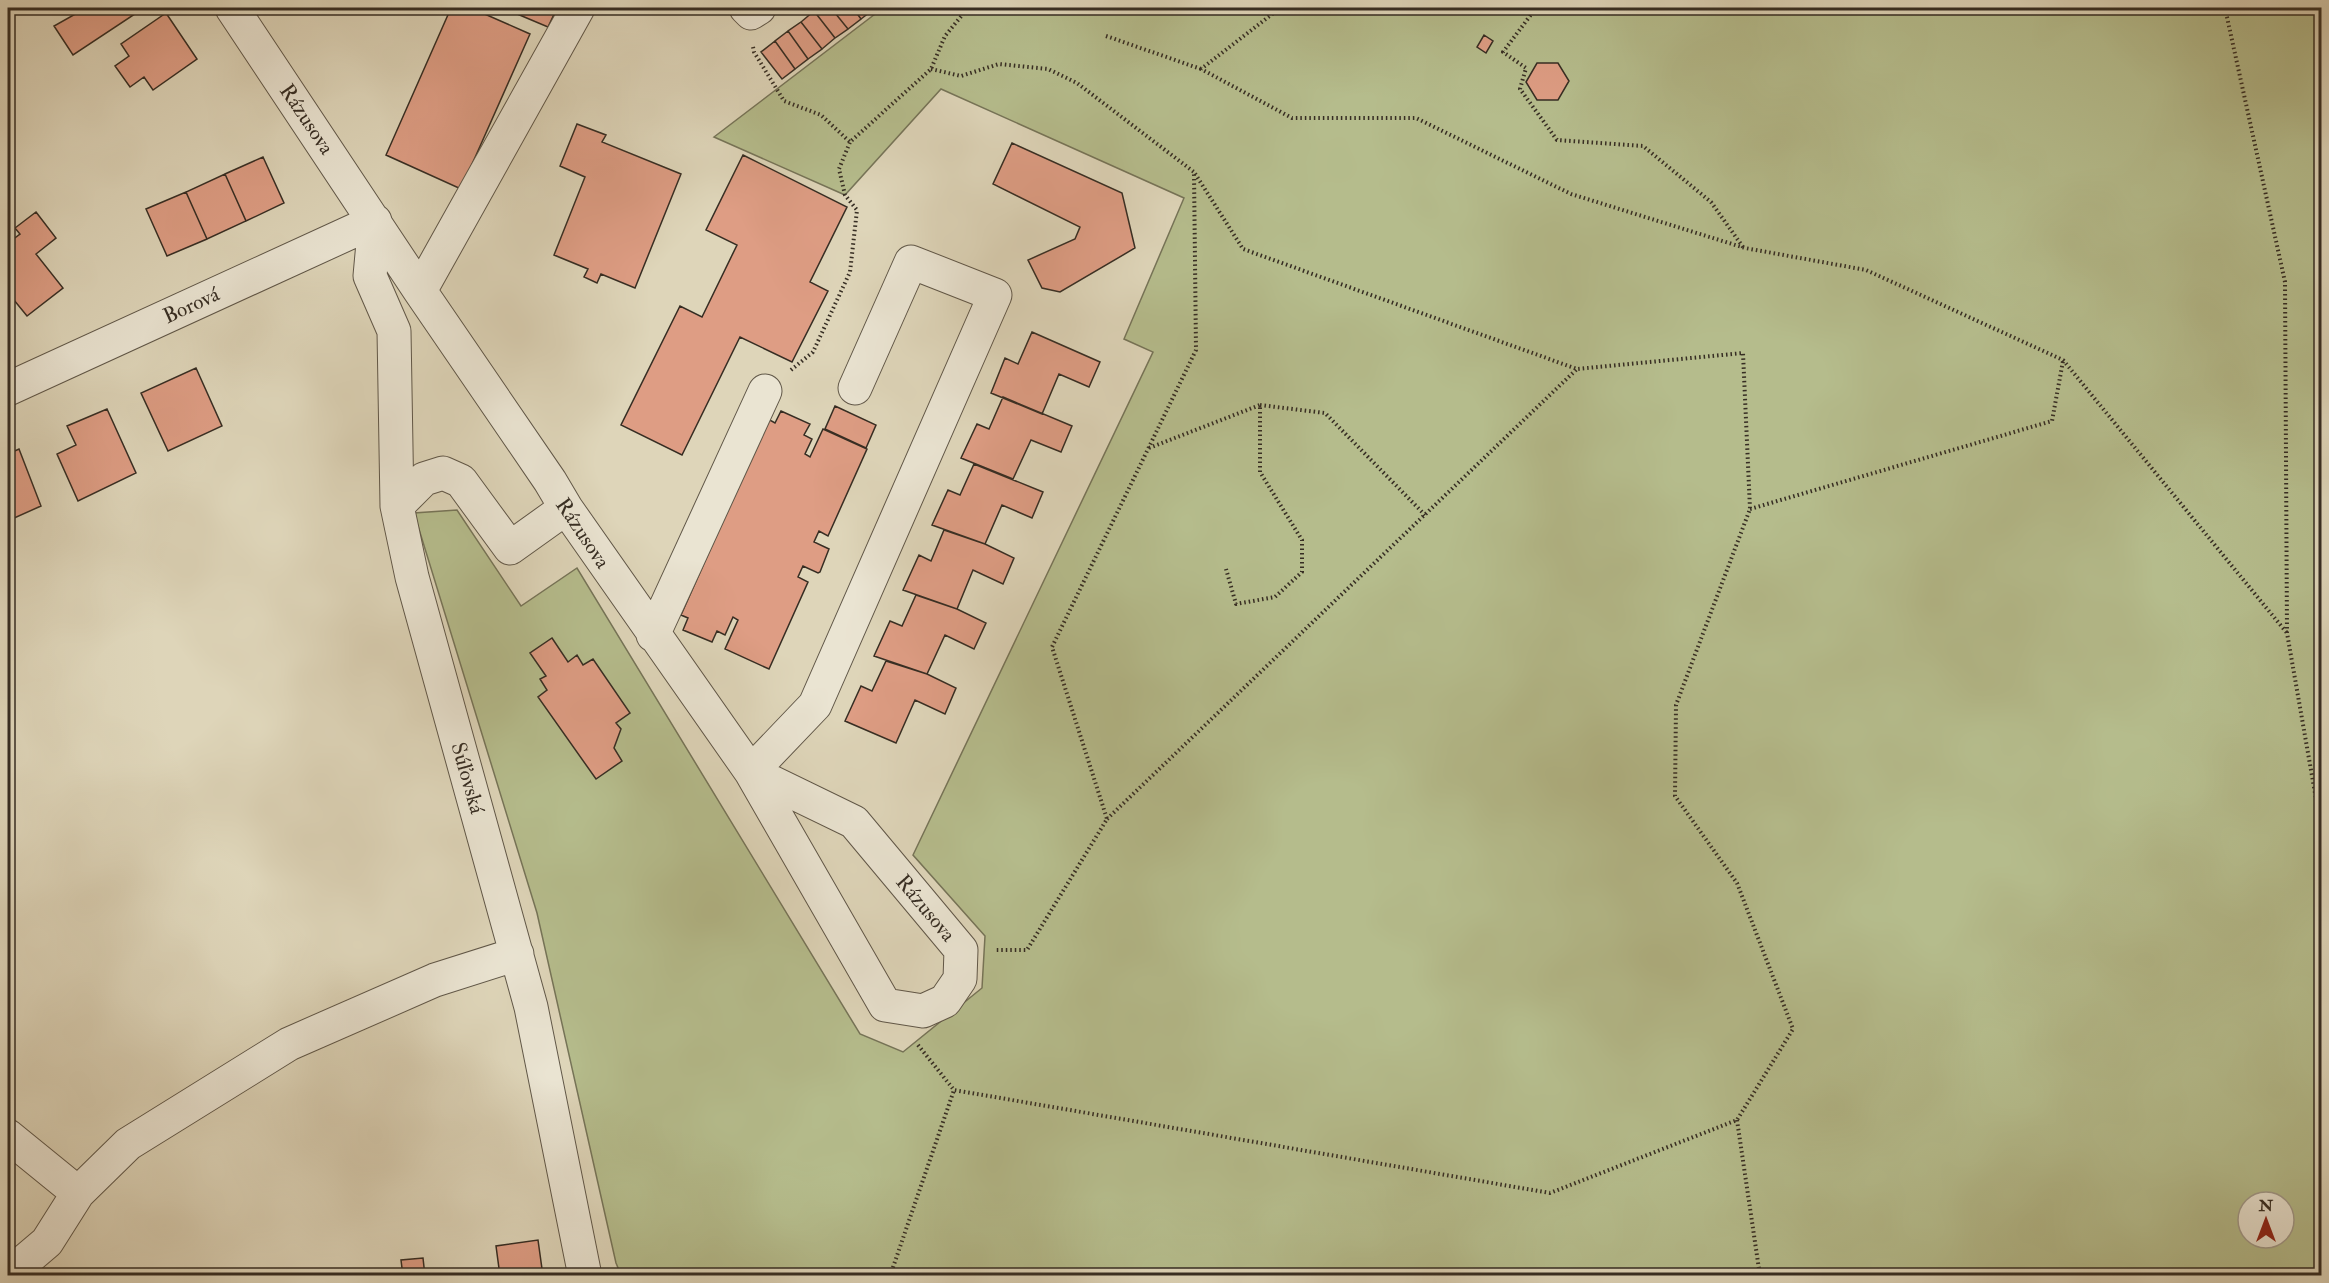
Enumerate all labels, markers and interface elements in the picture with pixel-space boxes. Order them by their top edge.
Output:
street label: Rázusova [273,79,340,160]
street label: Borová [159,281,224,330]
street label: Rázusova [549,493,616,574]
street label: Súľovská [444,739,491,817]
street label: Rázusova [890,869,962,948]
north arrow [2236,1190,2296,1250]
text: N [2258,1196,2274,1216]

